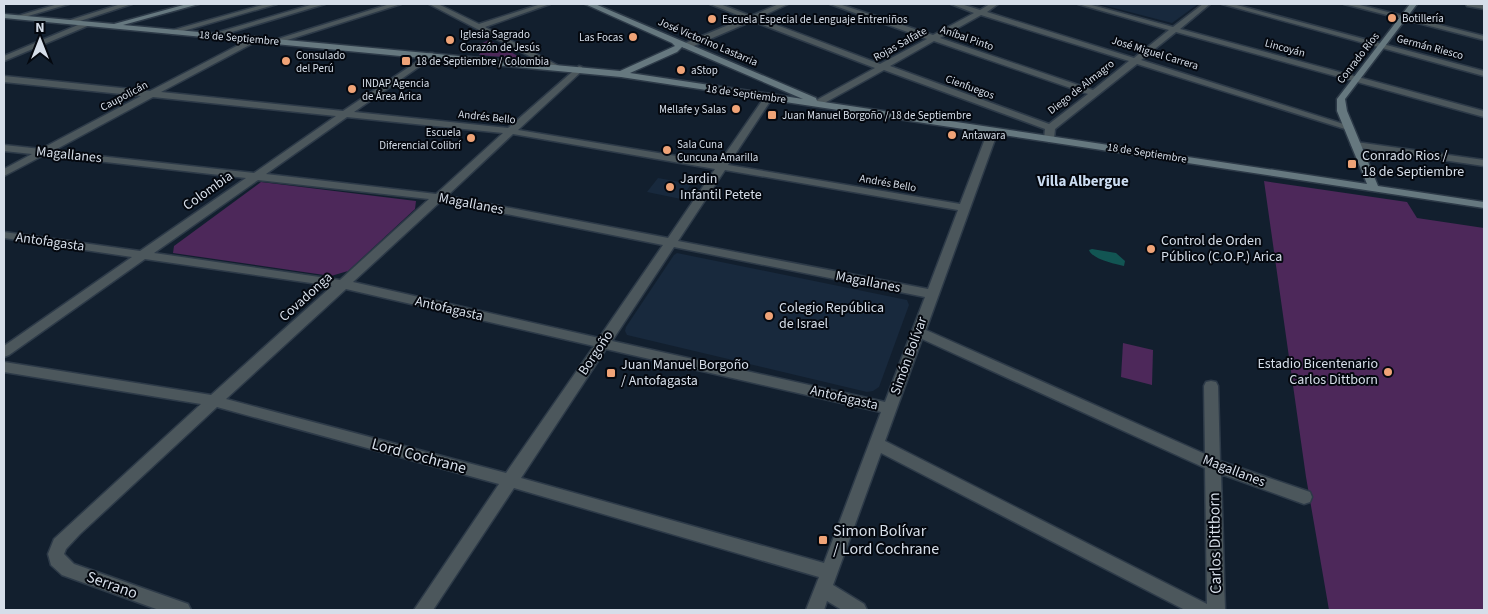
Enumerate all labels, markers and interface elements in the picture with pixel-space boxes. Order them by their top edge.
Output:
place label: Botillería [1402,11,1444,26]
place label: Escuela Especial de Lenguaje Entreniños [722,12,908,27]
marker: Botillería [1386,12,1398,24]
marker: Escuela Especial de Lenguaje Entreniños [706,13,718,25]
street label: José Victorino Lastarria [656,14,760,70]
north arrow [15,15,65,65]
text: N [35,18,45,38]
street label: Aníbal Pinto [938,22,996,54]
street label: Rojas Salfate [871,23,930,65]
street label: 18 de Septiembre [198,27,280,49]
place label: Iglesia Sagrado Corazón de Jesús [460,27,540,55]
street label: Conrado Ríos [1333,29,1383,87]
place label: Las Focas [579,30,623,45]
marker: Las Focas [627,31,639,43]
street label: Germán Riesco [1395,31,1465,63]
street label: José Miguel Carrera [1110,33,1200,73]
marker: Iglesia Sagrado Corazón de Jesús [444,34,456,46]
street label: Lincoyán [1263,35,1307,61]
place label: Consulado del Perú [296,48,345,76]
place label: 18 de Septiembre / Colombia [416,54,549,69]
marker: Consulado del Perú [280,55,292,67]
marker: 18 de Septiembre / Colombia [400,55,412,67]
street label: Diego de Almagro [1045,56,1117,118]
place label: aStop [691,63,718,78]
marker: aStop [675,64,687,76]
street label: Cienfuegos [943,71,997,103]
place label: INDAP Agencia de Área Arica [362,76,429,104]
street label: Caupolicán [98,77,150,115]
street label: 18 de Septiembre [705,81,787,107]
marker: INDAP Agencia de Área Arica [346,83,358,95]
place label: Mellafe y Salas [659,102,726,117]
marker: Mellafe y Salas [730,103,742,115]
street label: Andrés Bello [458,107,516,127]
place label: Juan Manuel Borgoño / 18 de Septiembre [782,108,972,123]
marker: Juan Manuel Borgoño / 18 de Septiembre [766,109,778,121]
place label: Escuela Diferencial Colibrí [379,125,461,153]
place label: Antawara [962,128,1005,143]
marker: Antawara [946,129,958,141]
marker: Escuela Diferencial Colibrí [465,132,477,144]
place label: Sala Cuna Cuncuna Amarilla [677,137,758,165]
street label: 18 de Septiembre [1106,139,1188,167]
street label: Magallanes [35,142,103,168]
marker: Sala Cuna Cuncuna Amarilla [661,144,673,156]
place label: Conrado Rios / 18 de Septiembre [1362,146,1464,182]
marker: Conrado Rios / 18 de Septiembre [1346,158,1358,170]
street label: Colombia [179,167,237,215]
place label: Jardin Infantil Petete [680,169,762,205]
street label: Andrés Bello [858,171,918,195]
district label: Villa Albergue [1036,171,1129,192]
marker: Jardin Infantil Petete [664,181,676,193]
street label: Magallanes [437,188,505,220]
street label: Antofagasta [14,227,86,257]
place label: Control de Orden Público (C.O.P.) Arica [1161,231,1282,267]
marker: Control de Orden Público (C.O.P.) Arica [1145,243,1157,255]
street label: Magallanes [834,266,902,298]
street label: Covadonga [275,268,337,326]
street label: Antofagasta [413,291,485,327]
place label: Colegio República de Israel [779,298,884,334]
marker: Colegio República de Israel [763,310,775,322]
street label: Simón Bolívar [886,314,932,398]
street label: Borgoño [574,327,618,379]
place label: Estadio Bicentenario Carlos Dittborn [1257,354,1378,390]
place label: Juan Manuel Borgoño / Antofagasta [621,355,749,391]
marker: Estadio Bicentenario Carlos Dittborn [1382,366,1394,378]
marker: Juan Manuel Borgoño / Antofagasta [605,367,617,379]
street label: Antofagasta [808,380,880,416]
street label: Lord Cochrane [369,433,469,479]
street label: Magallanes [1200,450,1268,492]
street label: Carlos Dittborn [1203,492,1227,594]
place label: Simon Bolívar / Lord Cochrane [833,520,939,560]
marker: Simon Bolívar / Lord Cochrane [817,534,829,546]
street label: Serrano [83,566,141,604]

